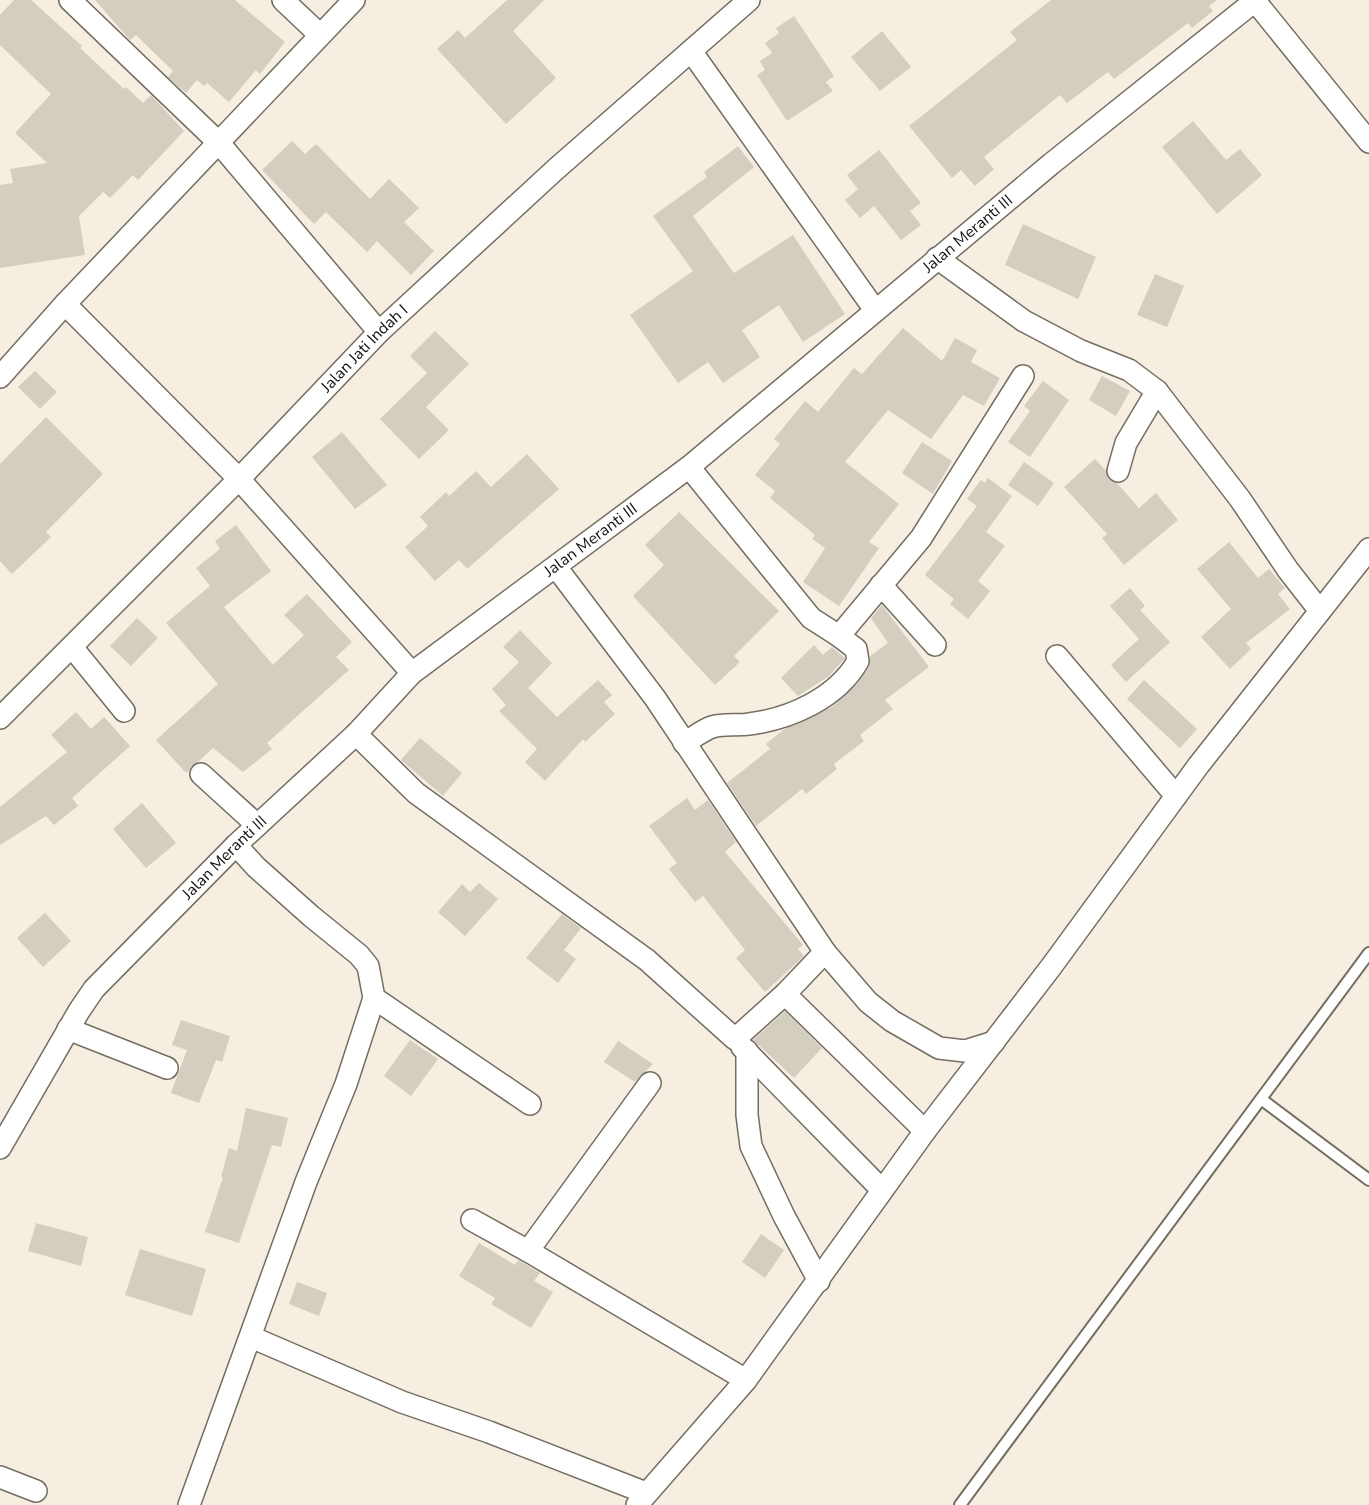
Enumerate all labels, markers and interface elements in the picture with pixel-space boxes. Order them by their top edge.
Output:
street label: Jalan Meranti III [917,190,1018,278]
street label: Jalan Jati Indah I [315,300,413,398]
street label: Jalan Meranti III [539,498,642,583]
street label: Jalan Meranti III [176,811,272,905]

